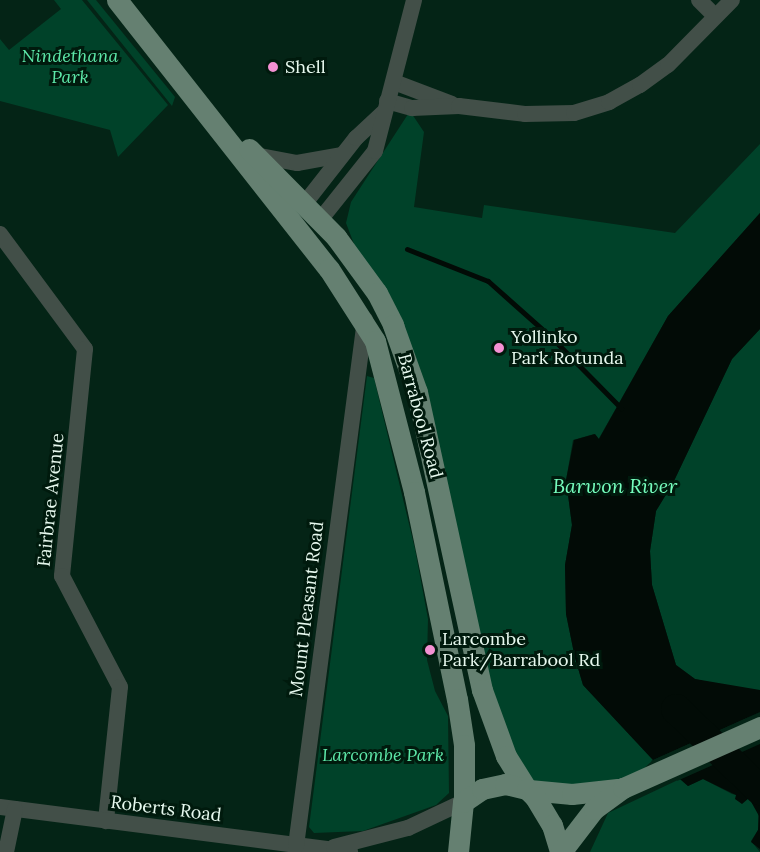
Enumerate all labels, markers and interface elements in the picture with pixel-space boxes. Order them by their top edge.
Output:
park label: Nindethana Park [22,46,118,88]
place label: Shell [285,56,326,78]
marker: Shell [266,60,280,74]
place label: Yollinko Park Rotunda [511,327,624,370]
marker: Yollinko Park Rotunda [492,341,506,355]
street label: Barrabool Road [393,351,447,481]
street label: Fairbrae Avenue [33,432,69,568]
water label: Barwon River [553,473,677,497]
street label: Mount Pleasant Road [286,520,328,698]
place label: Larcombe Park/Barrabool Rd [442,629,600,672]
marker: Larcombe Park/Barrabool Rd [423,643,437,657]
park label: Larcombe Park [322,744,444,766]
street label: Roberts Road [109,791,223,827]

